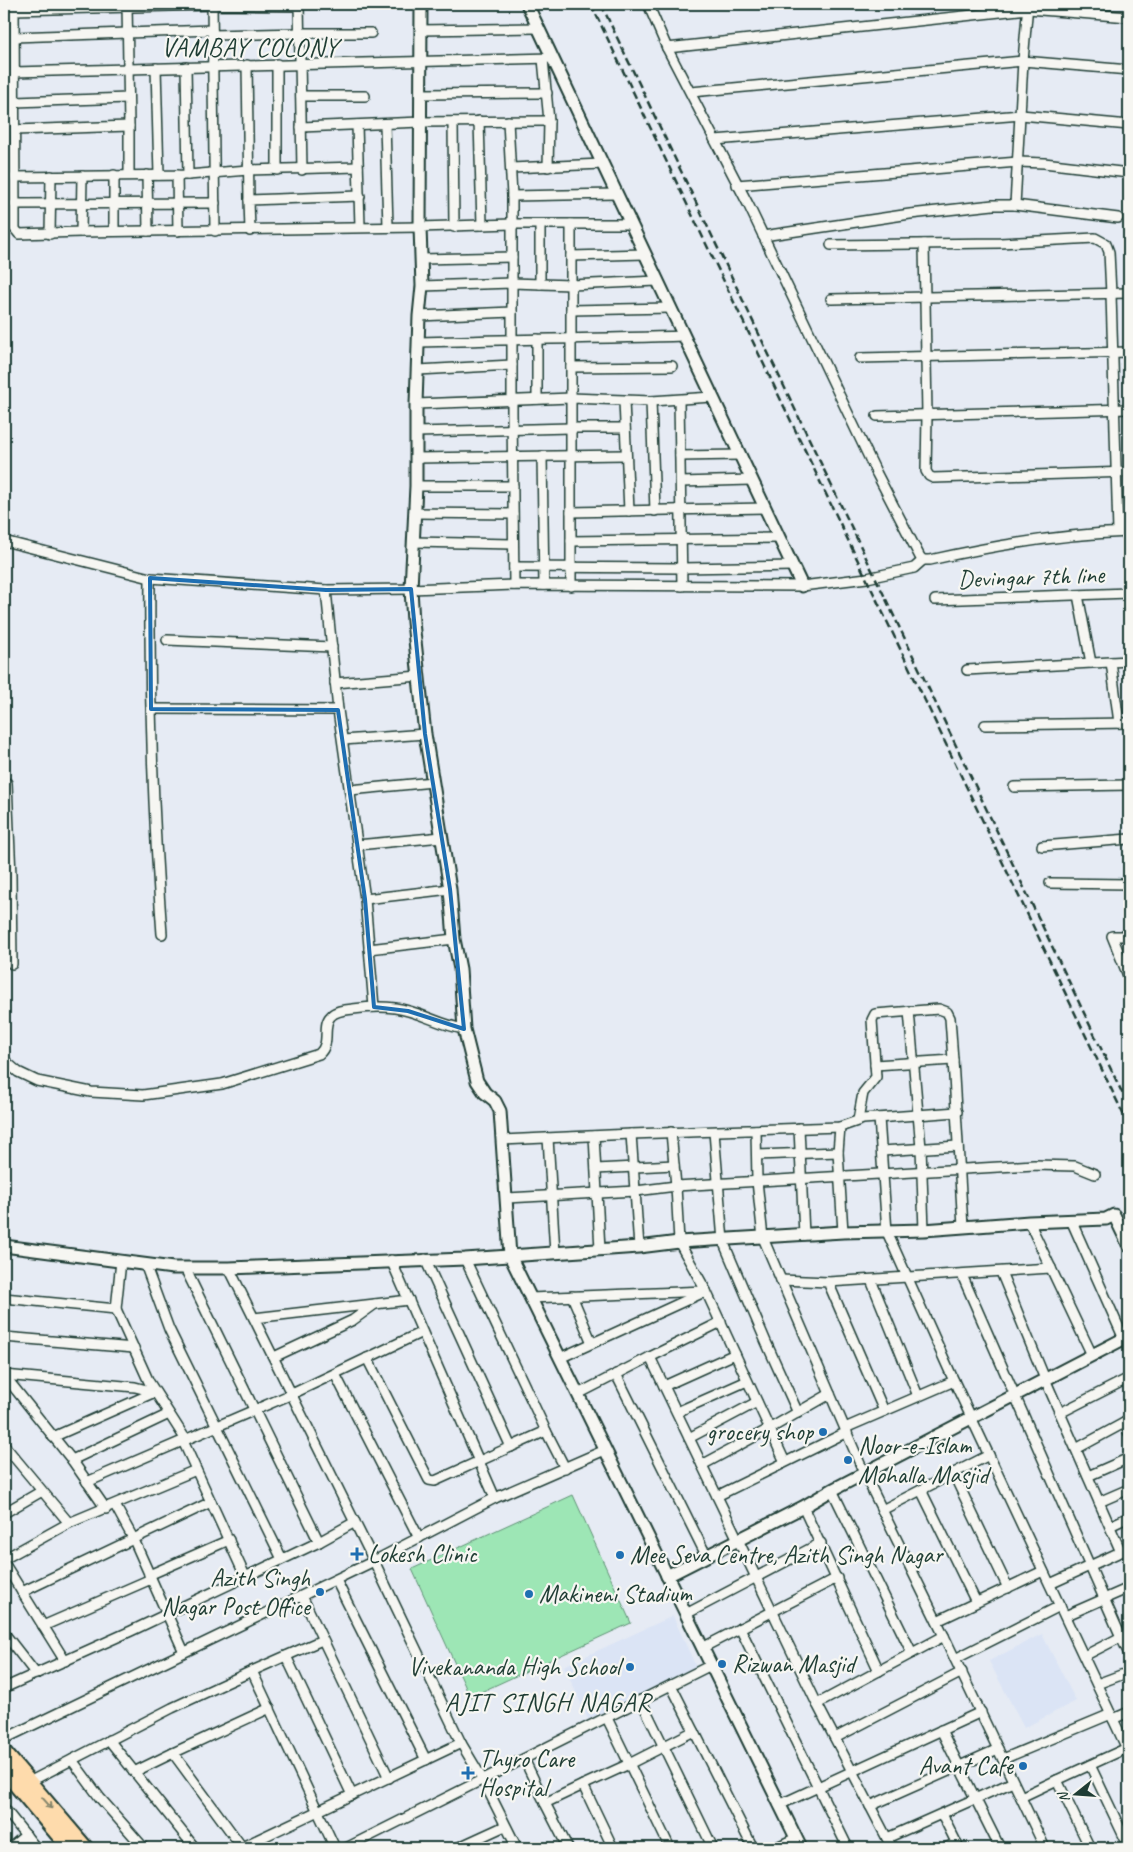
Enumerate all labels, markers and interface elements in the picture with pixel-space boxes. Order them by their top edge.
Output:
district label: VAMBAY COLONY [161,31,343,64]
street label: Devingar 7th line [957,558,1107,596]
place label: grocery shop [707,1416,815,1448]
marker: grocery shop [817,1426,829,1438]
place label: Noor-e-Islam Mohalla Masjid [858,1430,991,1491]
marker: Noor-e-Islam Mohalla Masjid [842,1454,854,1466]
place label: Lokesh Clinic [368,1538,477,1570]
place label: Mee Seva Centre, Azith Singh Nagar [630,1539,944,1571]
marker: Lokesh Clinic [350,1547,364,1561]
marker: Mee Seva Centre, Azith Singh Nagar [614,1549,626,1561]
place label: Azith Singh Nagar Post Office [162,1562,312,1623]
place label: Makineni Stadium [539,1578,693,1610]
marker: Azith Singh Nagar Post Office [314,1586,326,1598]
marker: Makineni Stadium [523,1588,535,1600]
place label: Rizwan Masjid [732,1648,858,1680]
place label: Vivekananda High School [408,1651,625,1683]
marker: Rizwan Masjid [716,1658,728,1670]
marker: Vivekananda High School [624,1661,636,1673]
district label: AJIT SINGH NAGAR [445,1686,653,1719]
place label: Thyro Care Hospital [479,1743,576,1804]
place label: Avant Cafe [919,1750,1015,1782]
marker: Avant Cafe [1017,1760,1029,1772]
marker: Thyro Care Hospital [461,1766,475,1780]
north arrow [1050,1770,1100,1820]
text: N [1054,1789,1073,1804]
one-way arrow [41,1797,52,1810]

